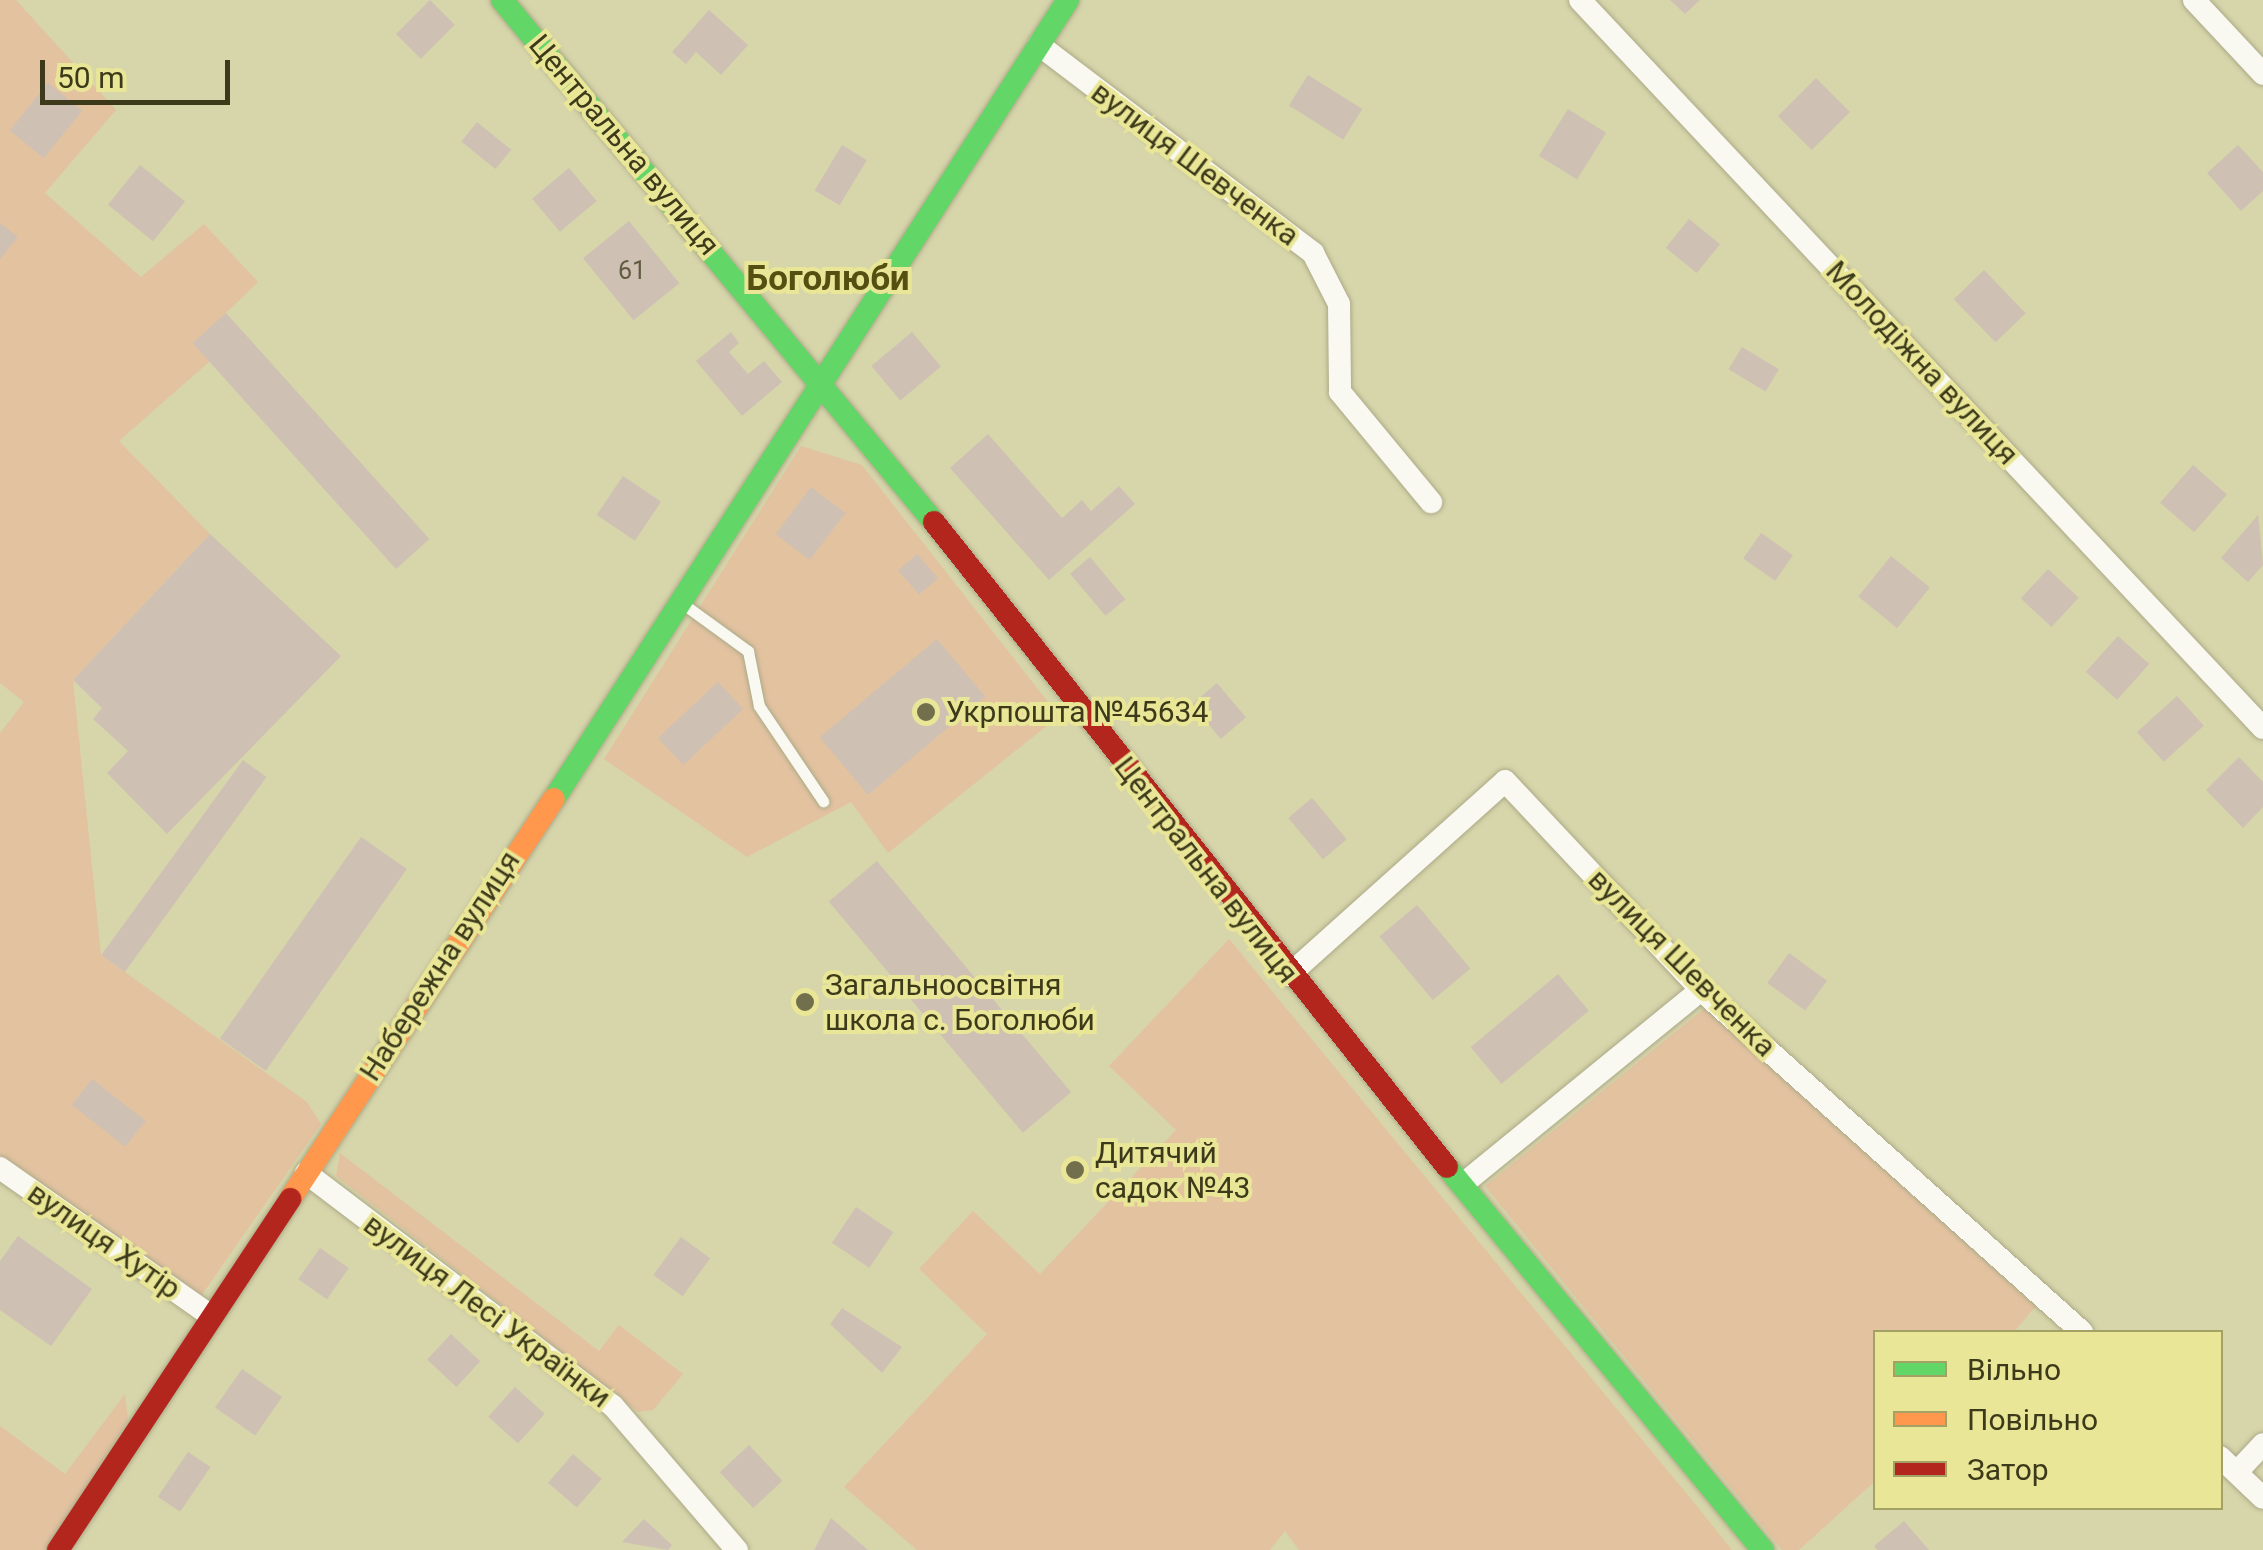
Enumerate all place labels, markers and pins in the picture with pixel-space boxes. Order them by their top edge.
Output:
place label: Укрпошта №45634 [946,694,1208,730]
marker: Укрпошта №45634 [915,701,937,723]
place label: Загальноосвітня школа с. Боголюби [825,967,1095,1038]
marker: Загальноосвітня школа с. Боголюби [794,991,816,1013]
place label: Дитячий садок №43 [1095,1135,1250,1206]
marker: Дитячий садок №43 [1064,1159,1086,1181]

